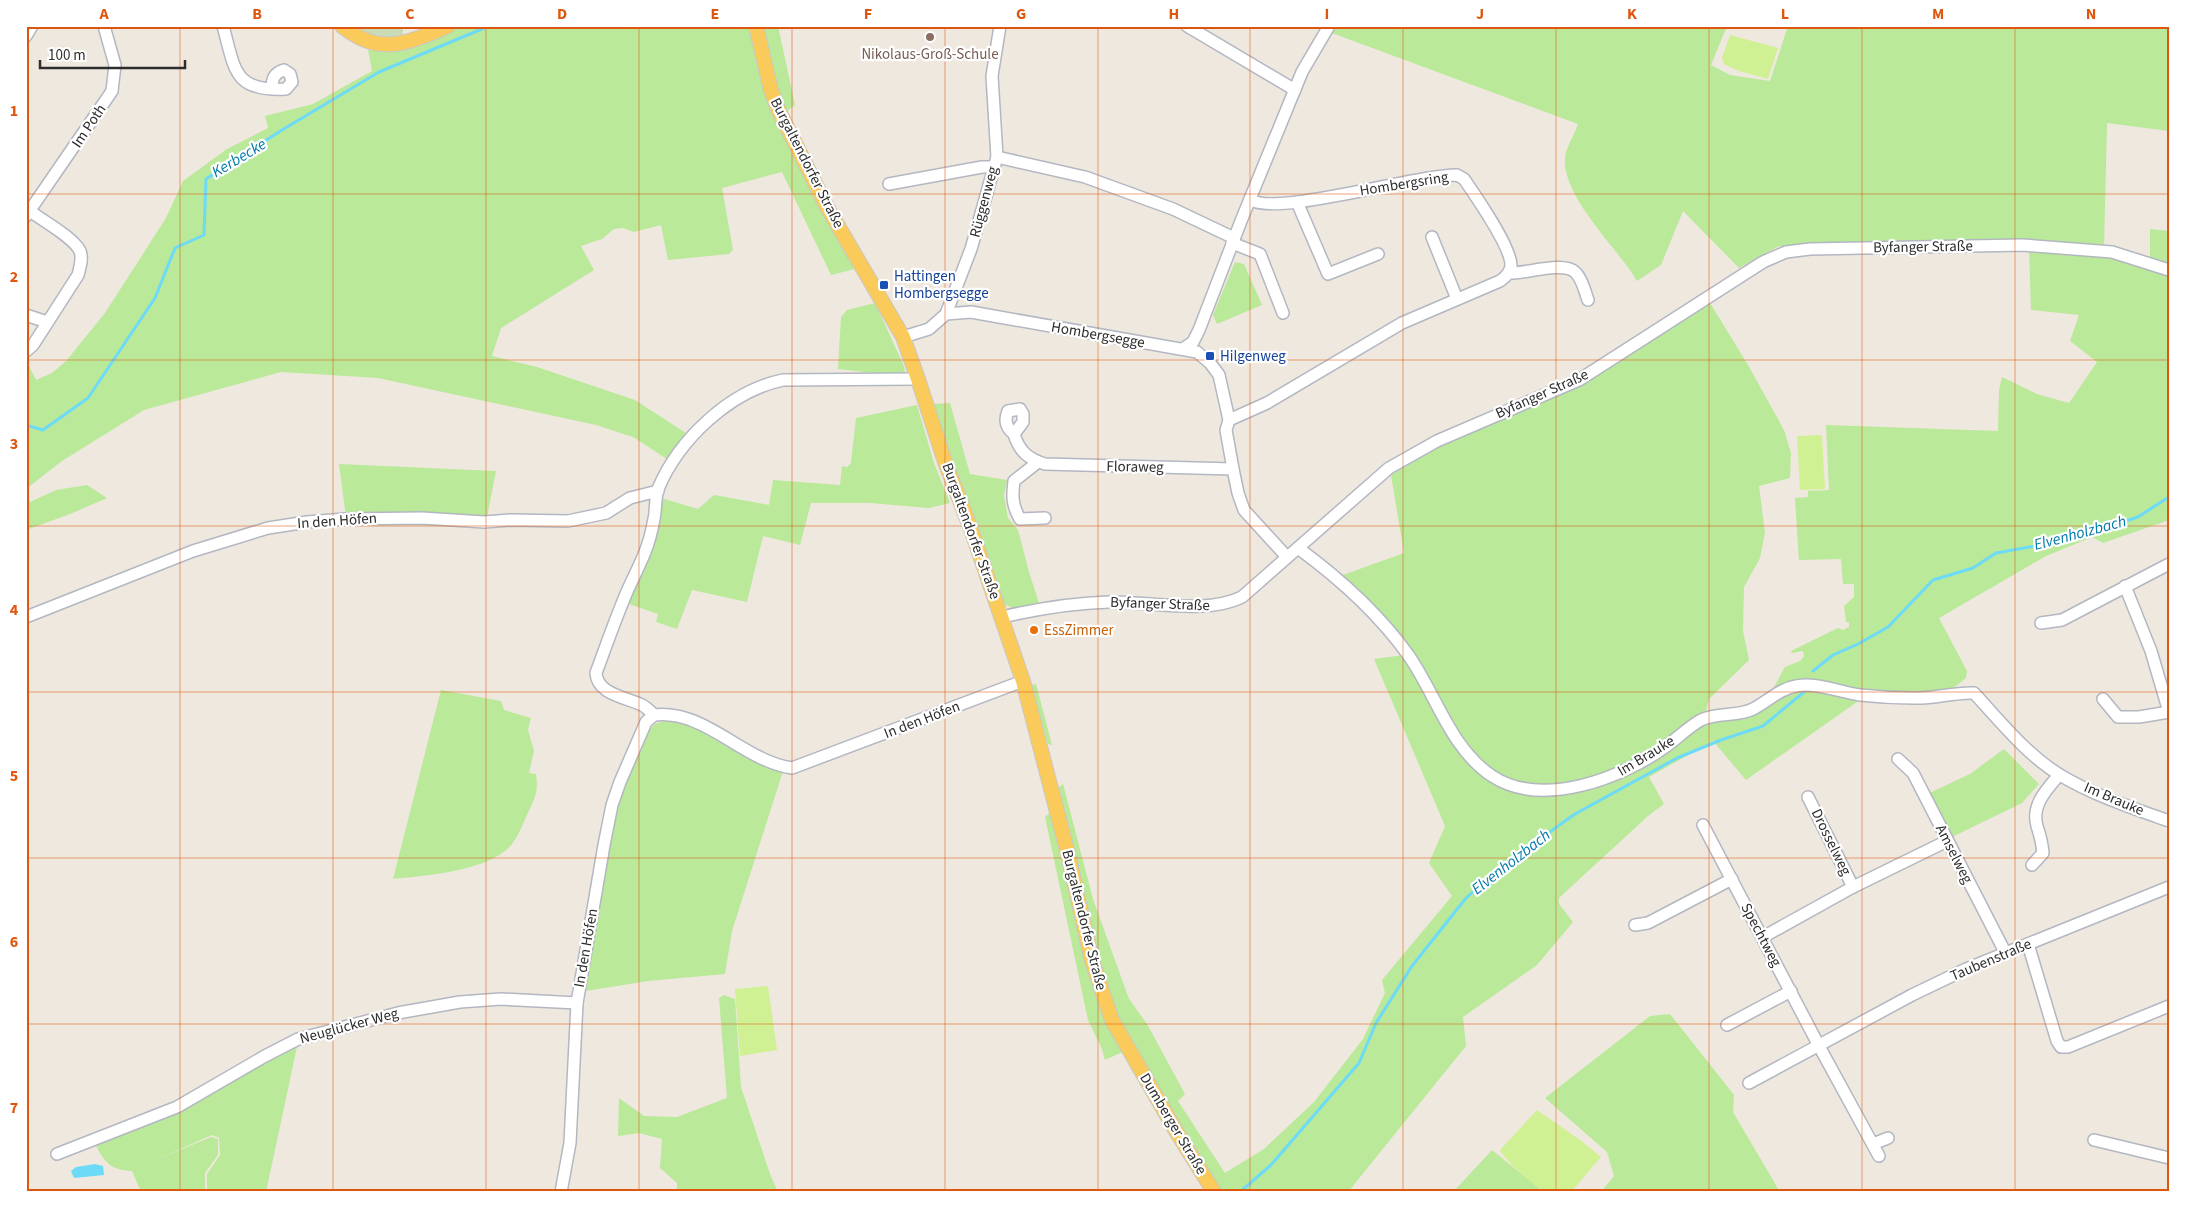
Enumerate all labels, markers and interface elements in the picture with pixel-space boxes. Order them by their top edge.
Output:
text: A [98,3,109,25]
text: B [252,3,262,25]
text: C [405,3,415,25]
text: D [557,3,567,25]
text: E [711,3,719,25]
text: F [864,3,872,25]
text: G [1016,3,1026,25]
text: H [1169,3,1179,25]
text: I [1325,3,1329,25]
text: J [1476,3,1484,25]
text: K [1627,3,1637,25]
text: L [1781,3,1789,25]
text: M [1932,3,1944,25]
text: N [2086,3,2096,25]
marker: Nikolaus-Groß-Schule [924,31,936,43]
scale bar [40,38,185,70]
place label: Nikolaus-Groß-Schule [861,44,999,65]
text: 100 m [48,45,86,66]
street label: Burgaltendorfer Straße [765,94,849,232]
text: 1 [10,100,18,122]
street label: Im Poth [67,100,111,152]
water label: Kerbecke [208,133,271,183]
street label: Rüggenweg [964,164,1004,240]
street label: Hombergsring [1358,167,1450,201]
street label: Byfanger Straße [1873,236,1973,258]
text: 2 [10,266,18,288]
place label: Hattingen Hombergsegge [894,266,989,304]
marker: Hattingen Hombergsegge [878,279,890,291]
street label: Hombergsegge [1050,316,1146,354]
place label: Hilgenweg [1220,346,1286,367]
marker: Hilgenweg [1204,350,1216,362]
street label: Byfanger Straße [1492,364,1592,424]
text: 3 [10,433,18,455]
street label: Floraweg [1106,456,1164,478]
street label: Burgaltendorfer Straße [937,460,1005,602]
street label: In den Höfen [296,508,378,534]
water label: Elvenholzbach [2031,510,2129,556]
street label: Byfanger Straße [1110,592,1210,616]
text: 4 [10,599,19,621]
place label: EssZimmer [1044,620,1115,641]
marker: EssZimmer [1028,624,1040,636]
street label: In den Höfen [881,696,963,744]
street label: Im Brauke [1613,731,1679,781]
text: 5 [10,765,18,787]
street label: Im Brauke [2081,777,2147,821]
street label: Drosselweg [1806,805,1856,879]
street label: Amselweg [1930,821,1978,888]
water label: Elvenholzbach [1467,824,1555,900]
street label: Burgaltendorfer Straße [1056,848,1112,992]
street label: Spechtweg [1735,899,1787,971]
street label: In den Höfen [569,907,603,989]
text: 6 [10,931,18,953]
street label: Taubenstraße [1947,934,2035,986]
street label: Neuglücker Weg [297,1003,401,1049]
street label: Dumberger Straße [1134,1069,1212,1179]
text: 7 [10,1097,18,1119]

